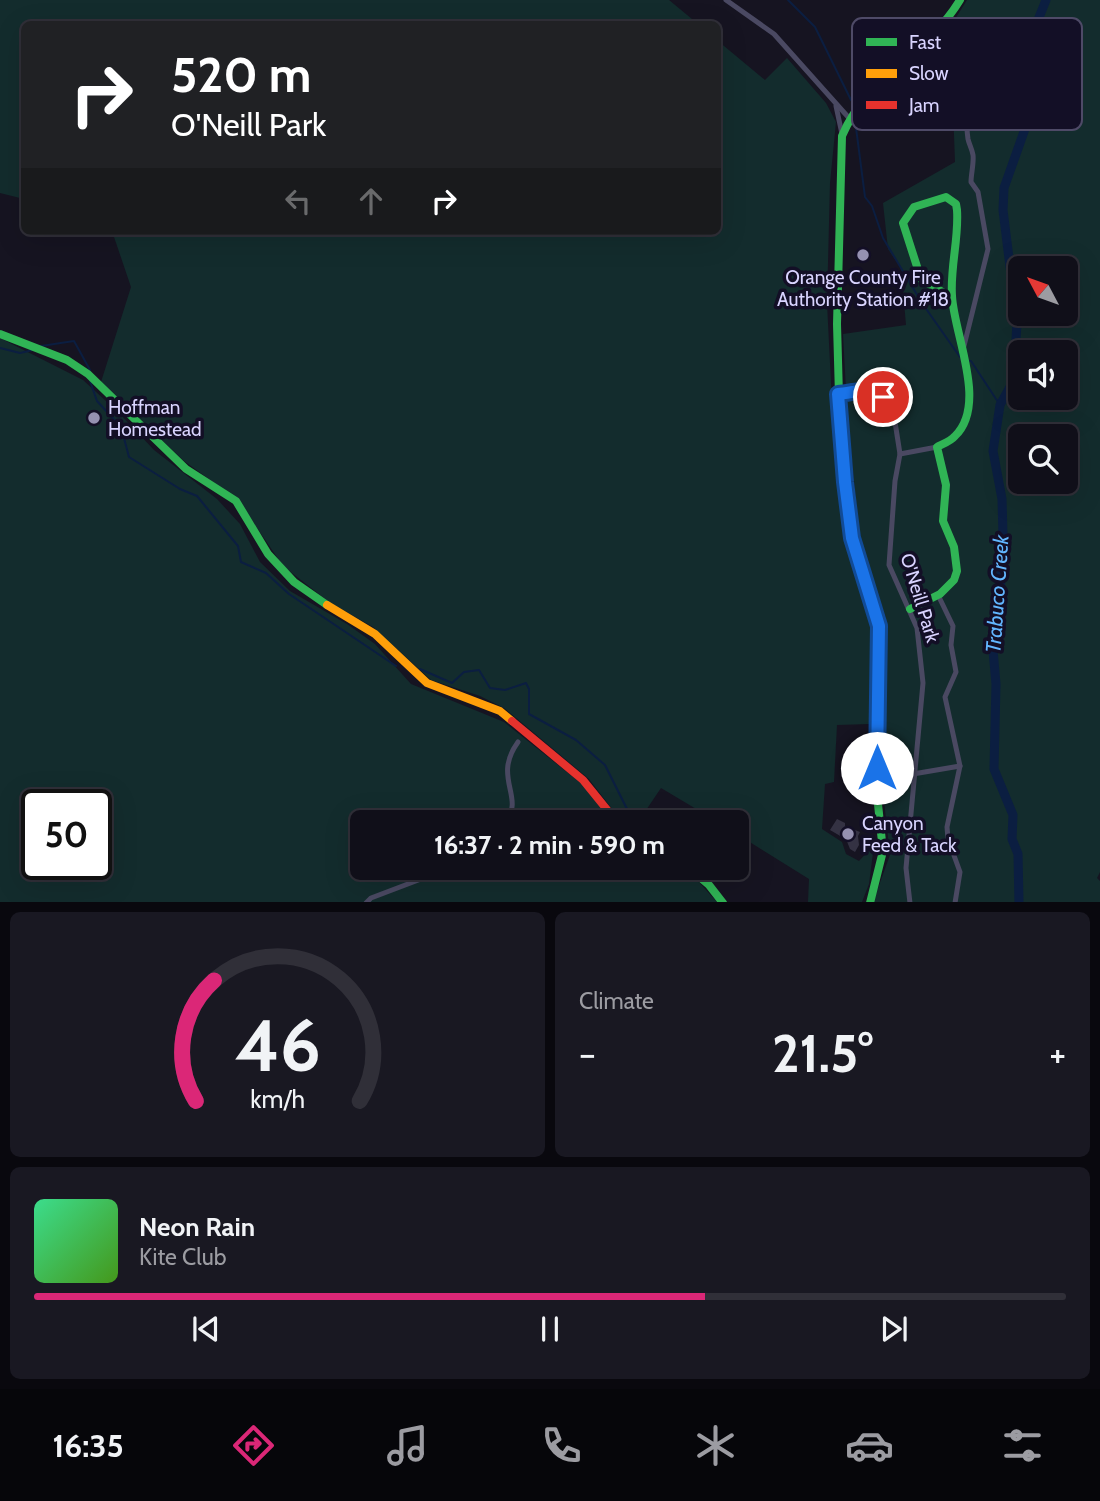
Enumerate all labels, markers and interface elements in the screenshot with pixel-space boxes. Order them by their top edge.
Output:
legend [852,18,1082,130]
text: Fast [909,31,942,54]
text: 520 m [171,45,311,104]
icon: right [56,49,147,140]
text: Slow [909,62,949,85]
text: Jam [908,94,939,117]
text: O'Neill Park [171,105,326,144]
icon: left [279,182,317,220]
icon: ahead [352,182,390,220]
icon: right [425,182,463,220]
marker: Orange County Fire Authority Station #18 [855,247,871,263]
north arrow [1008,256,1078,326]
map controls [1008,256,1078,494]
place label: Orange County Fire Authority Station #18 [777,266,949,311]
button: sound [1008,340,1078,410]
pin [853,367,913,427]
icon: arrive [864,378,902,416]
place label: Hoffman Homestead [108,396,202,441]
marker: Hoffman Homestead [86,410,102,426]
button: search [1008,424,1078,494]
water label: Trabuco Creek [980,533,1014,654]
street label: O'Neill Park [896,551,945,646]
position arrow [840,731,914,805]
speed limit sign: 50 [21,789,112,880]
place label: Canyon Feed & Tack [862,812,957,857]
marker: Canyon Feed & Tack [840,826,856,842]
text: 16:37 · 2 min · 590 m [434,829,665,861]
text: Climate [579,987,654,1015]
text: 46 [234,1001,321,1089]
text: 21.5° [772,1022,873,1085]
text: − [579,1030,596,1077]
text: + [1049,1030,1066,1077]
text: km/h [250,1083,305,1113]
text: Neon Rain [139,1211,255,1243]
text: Kite Club [139,1243,226,1271]
icon: previous [187,1310,225,1348]
icon: pause [531,1310,569,1348]
icon: next [875,1310,913,1348]
icon: directions [229,1421,278,1470]
icon: music [383,1421,432,1470]
icon: phone [537,1421,586,1470]
icon: climate [691,1421,740,1470]
icon: car [845,1421,894,1470]
icon: filters [998,1421,1047,1470]
text: 16:35 [52,1426,124,1465]

